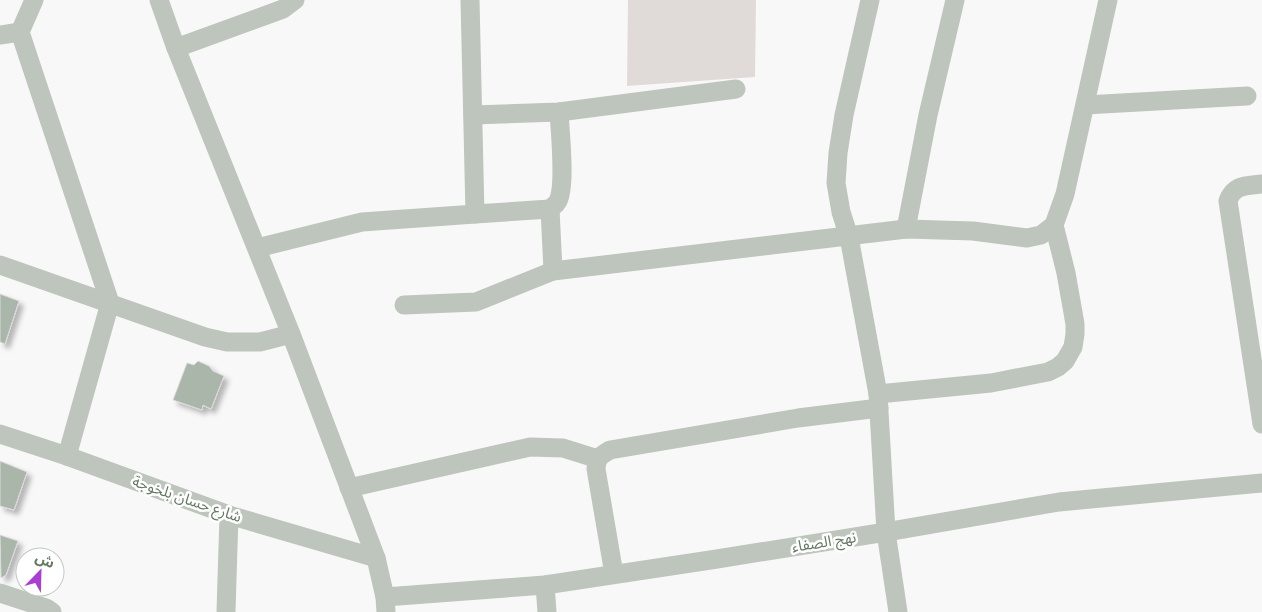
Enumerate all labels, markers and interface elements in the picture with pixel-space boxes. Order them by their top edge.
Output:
street label: شارع حسان بلخوجة [129,472,244,529]
street label: نهج الصفاء [791,528,858,559]
north arrow [15,547,65,597]
text: ش [33,549,57,572]

